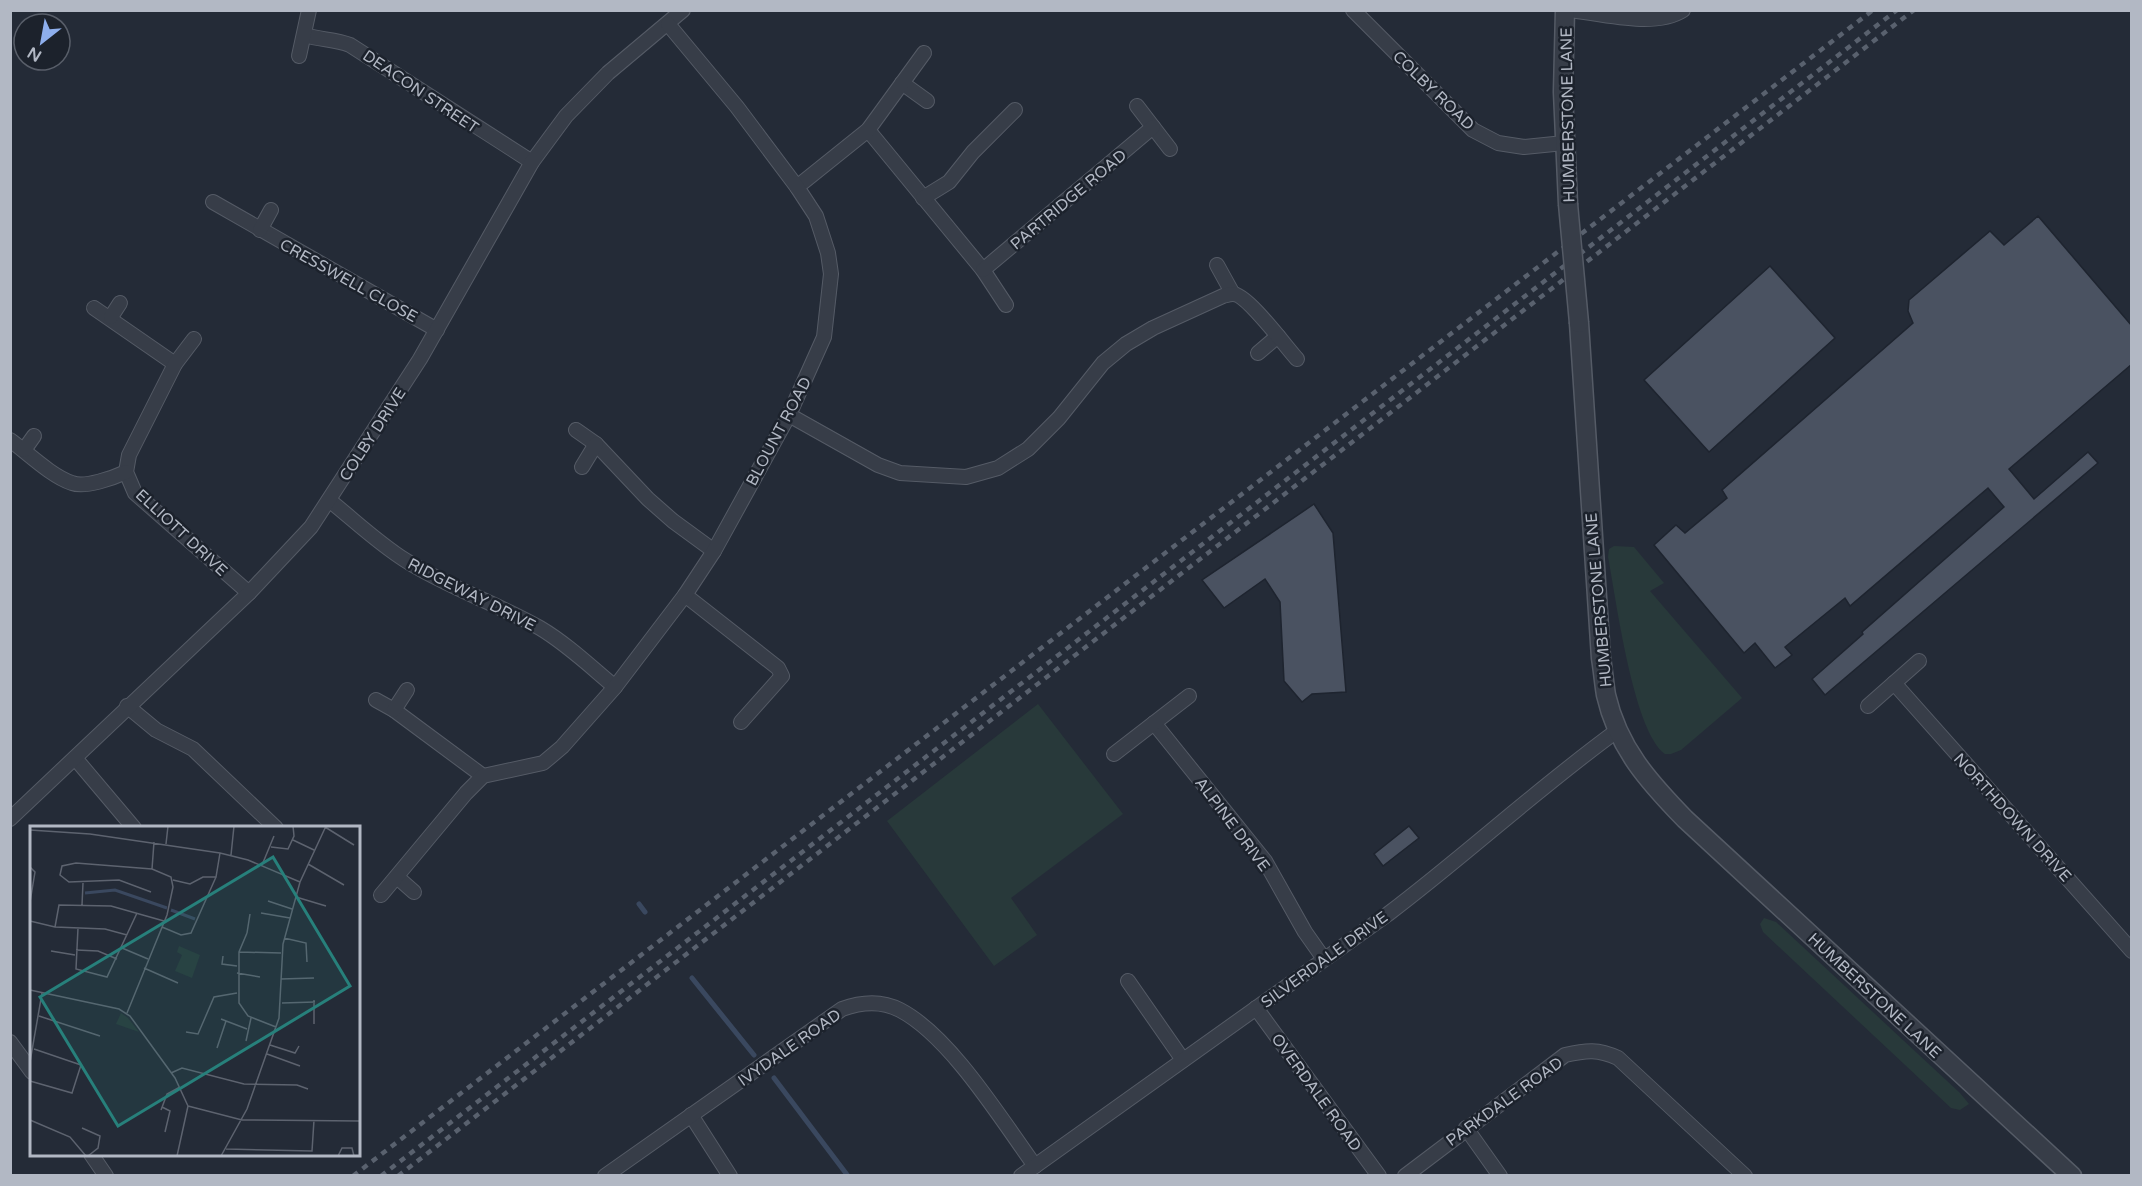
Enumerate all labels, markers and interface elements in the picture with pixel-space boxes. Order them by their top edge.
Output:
north arrow [12,12,72,72]
street label: HUMBERSTONE LANE [1556,27,1580,203]
text: N [24,42,45,66]
street label: DEACON STREET [359,46,482,138]
street label: COLBY ROAD [1388,47,1478,135]
street label: PARTRIDGE ROAD [1006,145,1131,254]
street label: CRESSWELL CLOSE [276,235,421,327]
street label: BLOUNT ROAD [742,374,816,489]
street label: COLBY DRIVE [335,384,410,485]
street label: ELLIOTT DRIVE [131,485,232,581]
street label: HUMBERSTONE LANE [1581,512,1617,688]
street label: RIDGEWAY DRIVE [404,554,539,636]
street label: NORTHDOWN DRIVE [1949,749,2075,886]
street label: ALPINE DRIVE [1190,773,1274,876]
inset map [30,826,360,1156]
street label: SILVERDALE DRIVE [1257,907,1392,1013]
street label: HUMBERSTONE LANE [1803,929,1945,1063]
street label: IVYDALE ROAD [734,1005,845,1091]
street label: OVERDALE ROAD [1267,1030,1366,1155]
street label: PARKDALE ROAD [1442,1053,1567,1151]

